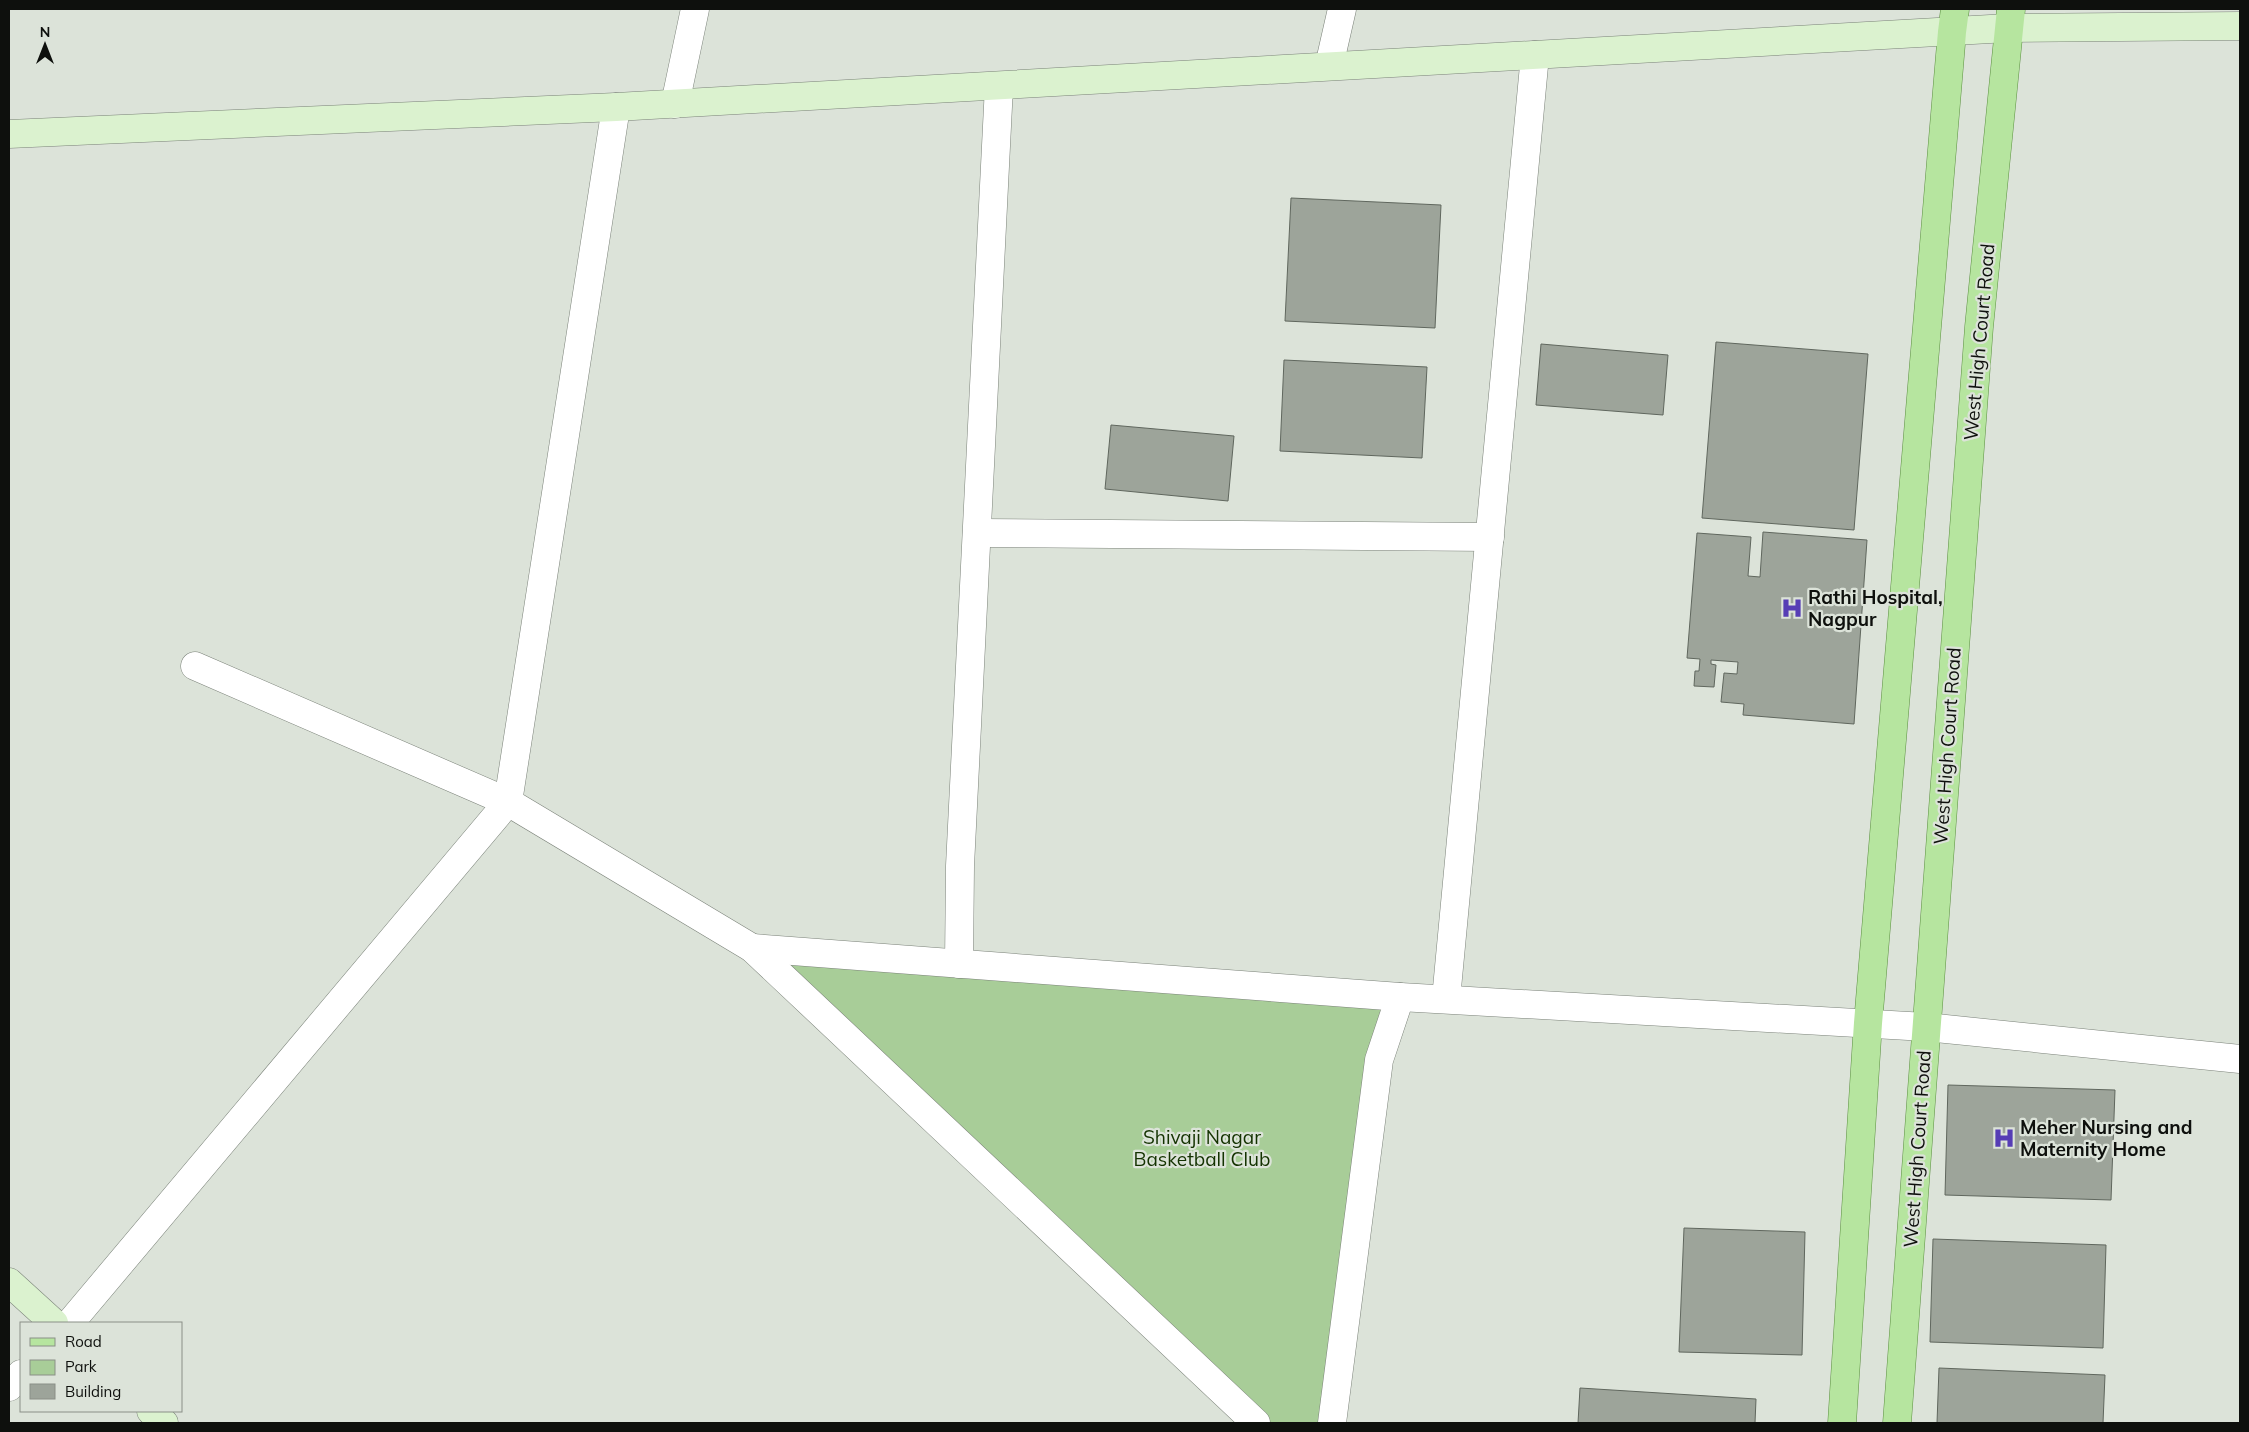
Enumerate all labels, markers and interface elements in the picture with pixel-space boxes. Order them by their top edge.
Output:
north arrow [20,20,70,70]
text: N [40,23,50,41]
street label: West High Court Road [1958,243,2000,441]
place label: Rathi Hospital, Nagpur [1808,585,1943,631]
hospital icon: Rathi Hospital, Nagpur [1779,595,1805,621]
street label: West High Court Road [1928,647,1966,845]
street label: West High Court Road [1898,1050,1936,1248]
place label: Meher Nursing and Maternity Home [2020,1115,2193,1161]
park label: Shivaji Nagar Basketball Club [1134,1125,1270,1171]
hospital icon: Meher Nursing and Maternity Home [1991,1125,2017,1151]
legend [20,1322,182,1412]
text: Road [65,1332,102,1351]
text: Park [65,1357,97,1376]
text: Building [65,1382,121,1401]

